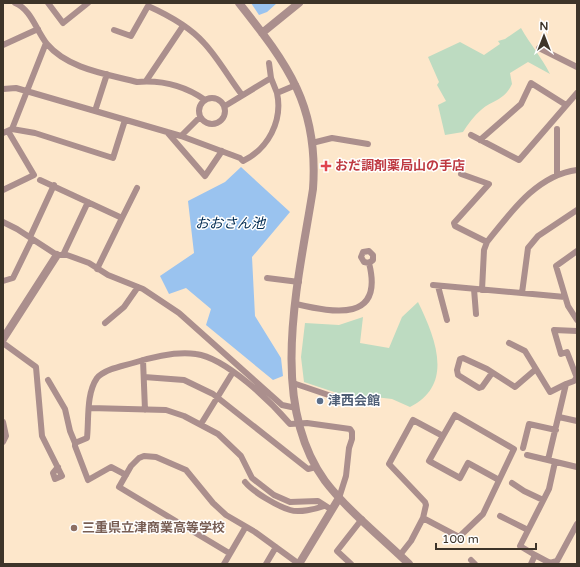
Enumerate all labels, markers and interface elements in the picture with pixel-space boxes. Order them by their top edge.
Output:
north arrow [524,16,564,56]
text: N [540,20,548,33]
place label: おだ調剤薬局山の手店 [335,158,465,174]
marker: おだ調剤薬局山の手店 [320,160,332,172]
water label: おおさん池 [195,215,267,232]
place label: 津西会館 [328,393,380,409]
marker: 津西会館 [315,396,325,406]
place label: 三重県立津商業高等学校 [82,520,225,536]
marker: 三重県立津商業高等学校 [69,523,79,533]
scale bar [436,525,536,551]
text: 100 m [442,532,479,546]

